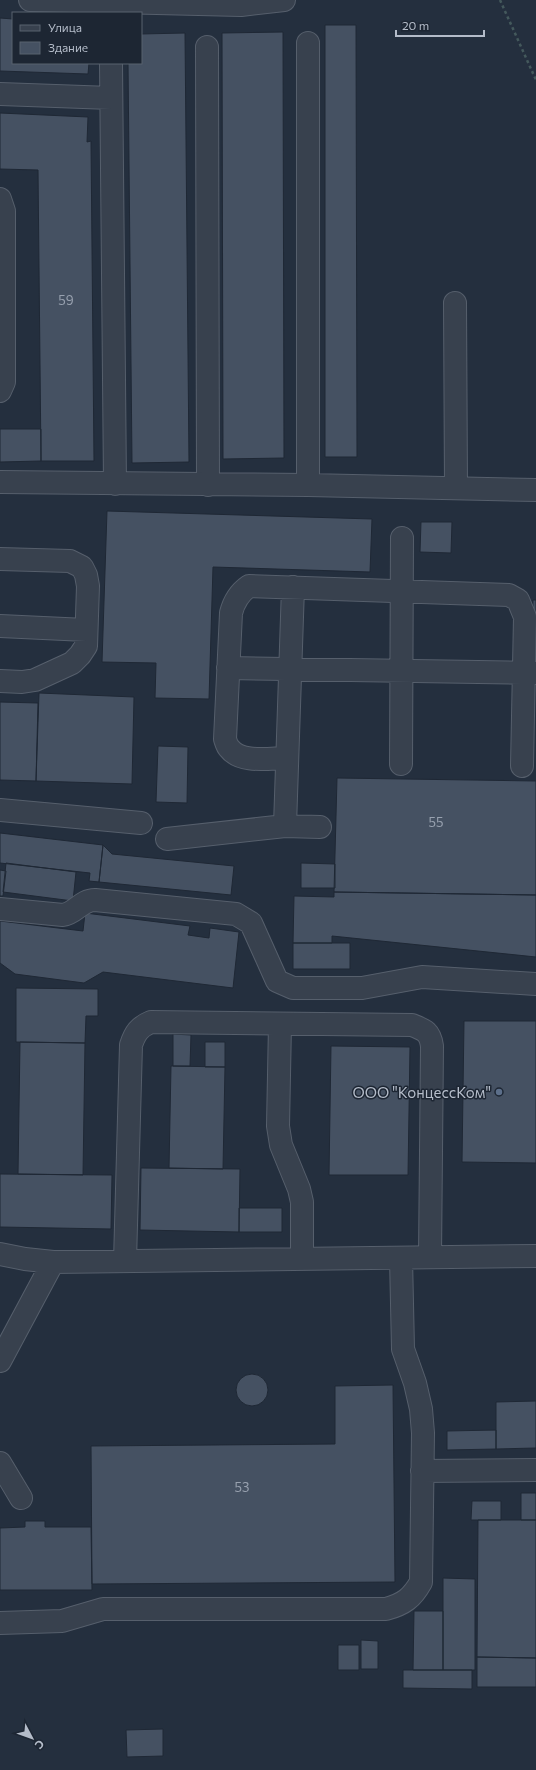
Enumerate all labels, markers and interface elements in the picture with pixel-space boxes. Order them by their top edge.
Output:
legend [12,12,142,64]
scale bar [396,12,484,38]
text: 20 m [402,18,429,32]
text: Улица [48,20,82,34]
text: Здание [48,40,88,54]
house number: 59 [58,292,74,308]
house number: 55 [429,814,443,830]
place label: ООО "КонцессКом" [353,1083,491,1101]
marker: ООО "КонцессКом" [494,1087,504,1097]
house number: 53 [235,1479,249,1495]
north arrow [12,1718,52,1758]
text: С [32,1738,47,1752]

